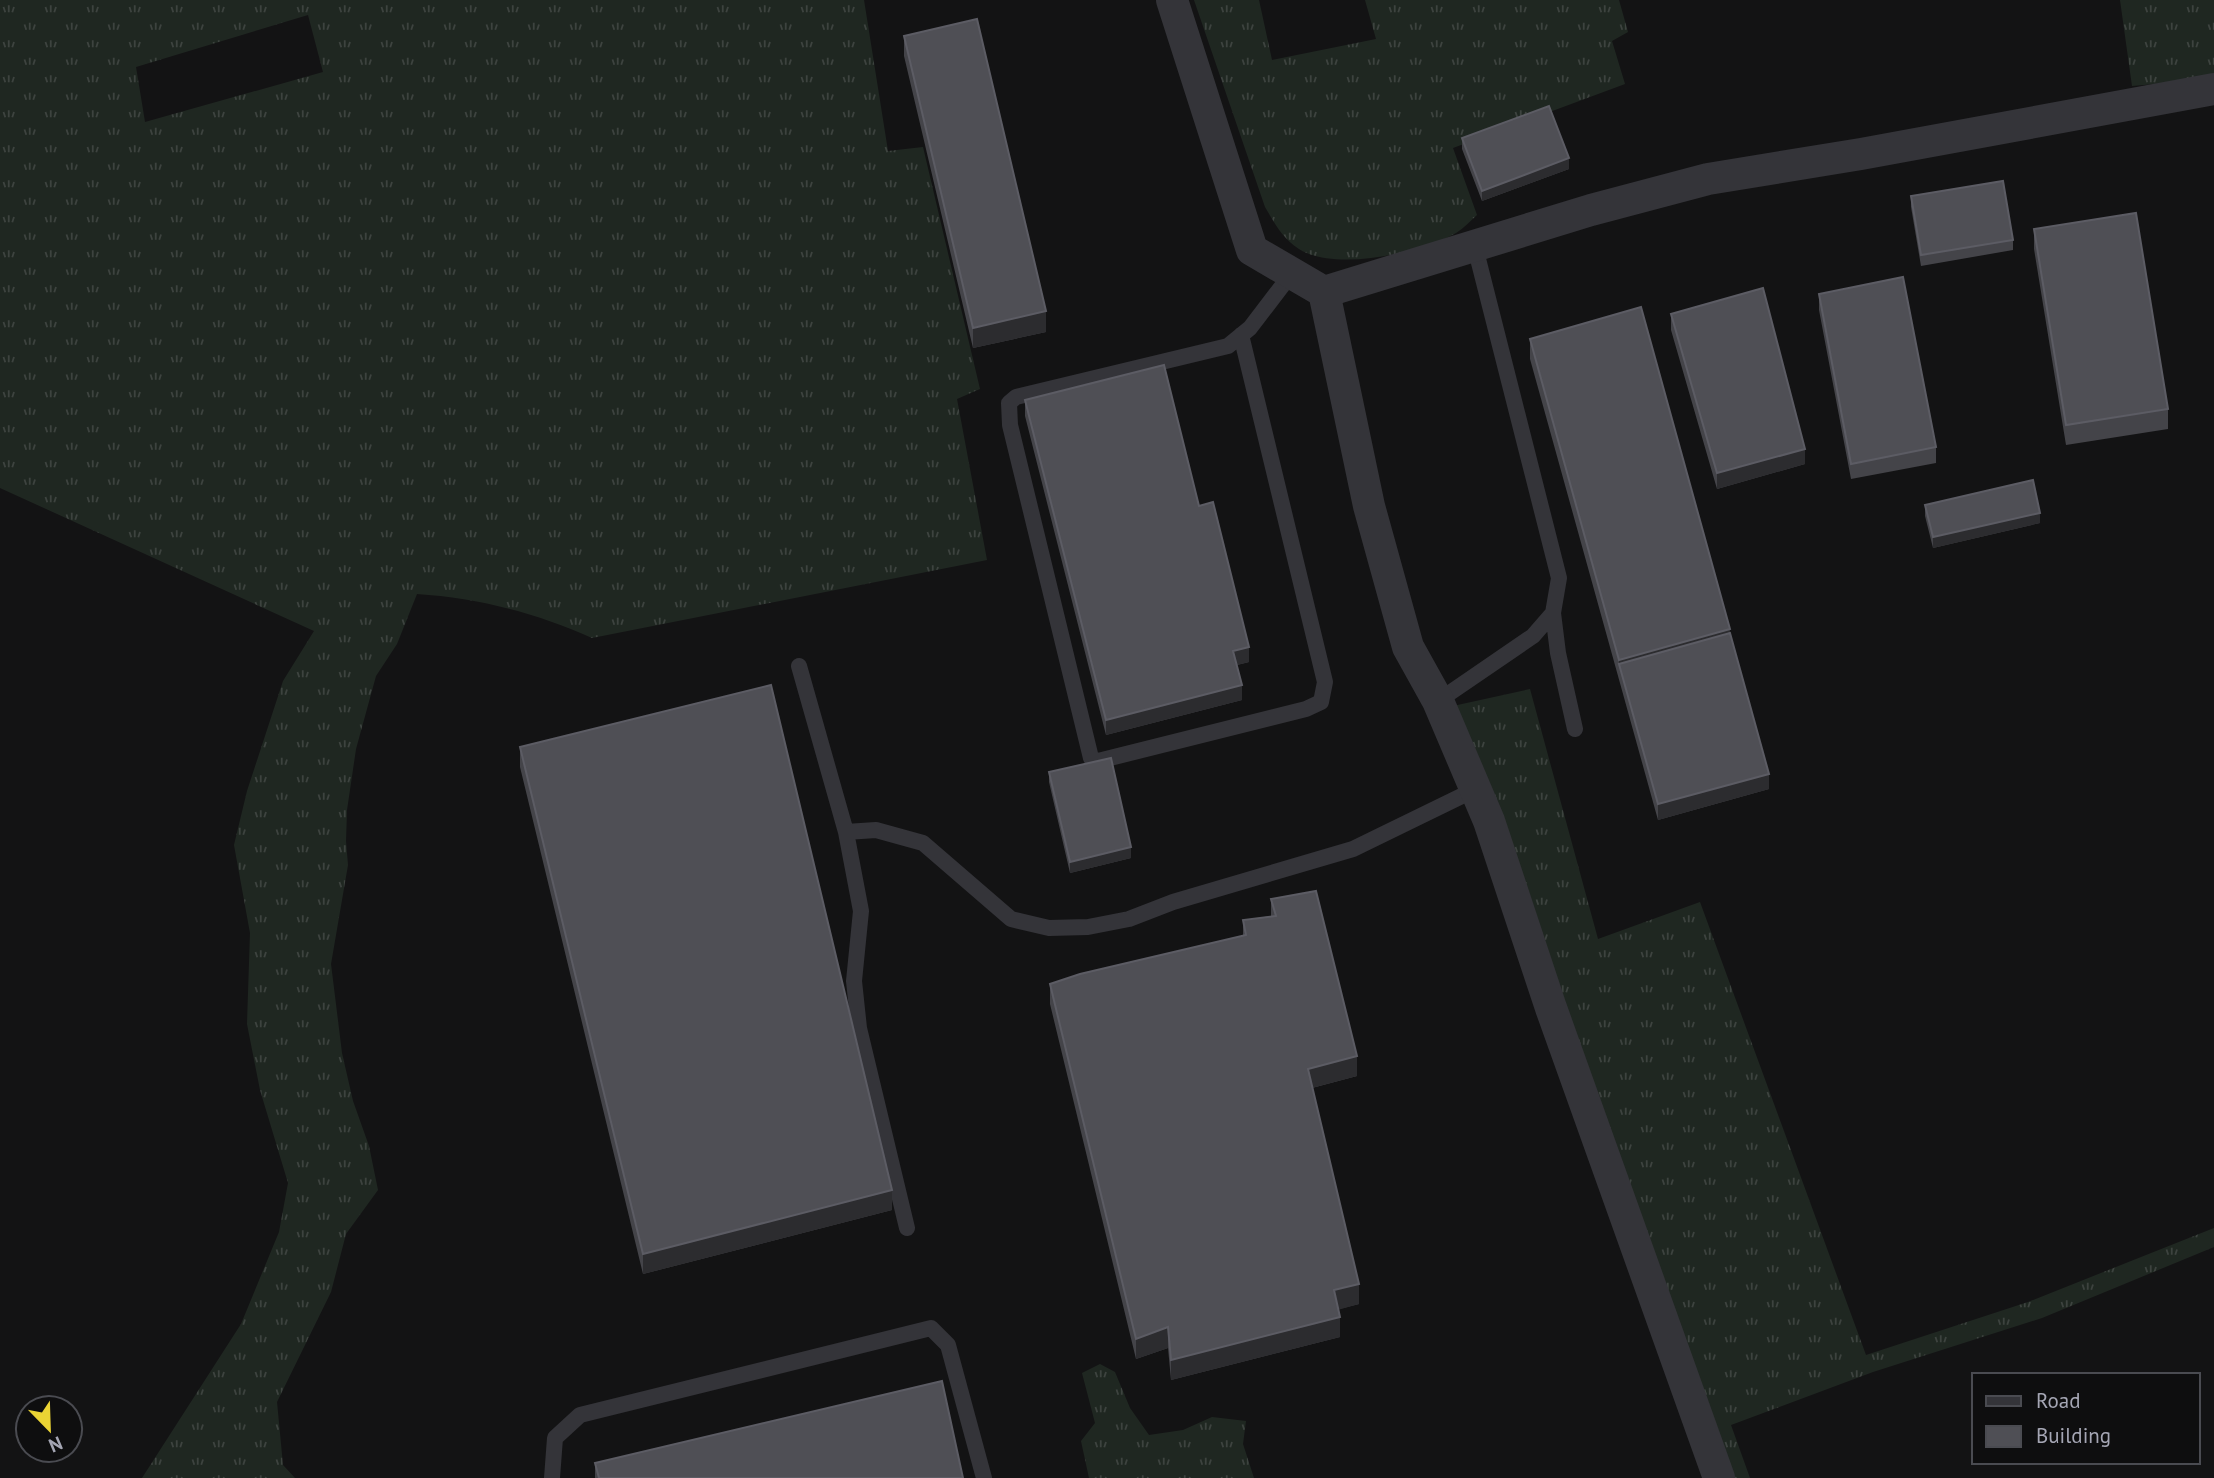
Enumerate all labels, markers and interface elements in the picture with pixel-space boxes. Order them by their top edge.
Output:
legend [1972,1373,2200,1464]
text: Road [2036,1387,2080,1414]
north arrow [14,1394,84,1464]
text: Building [2036,1422,2111,1449]
text: N [45,1431,66,1458]

